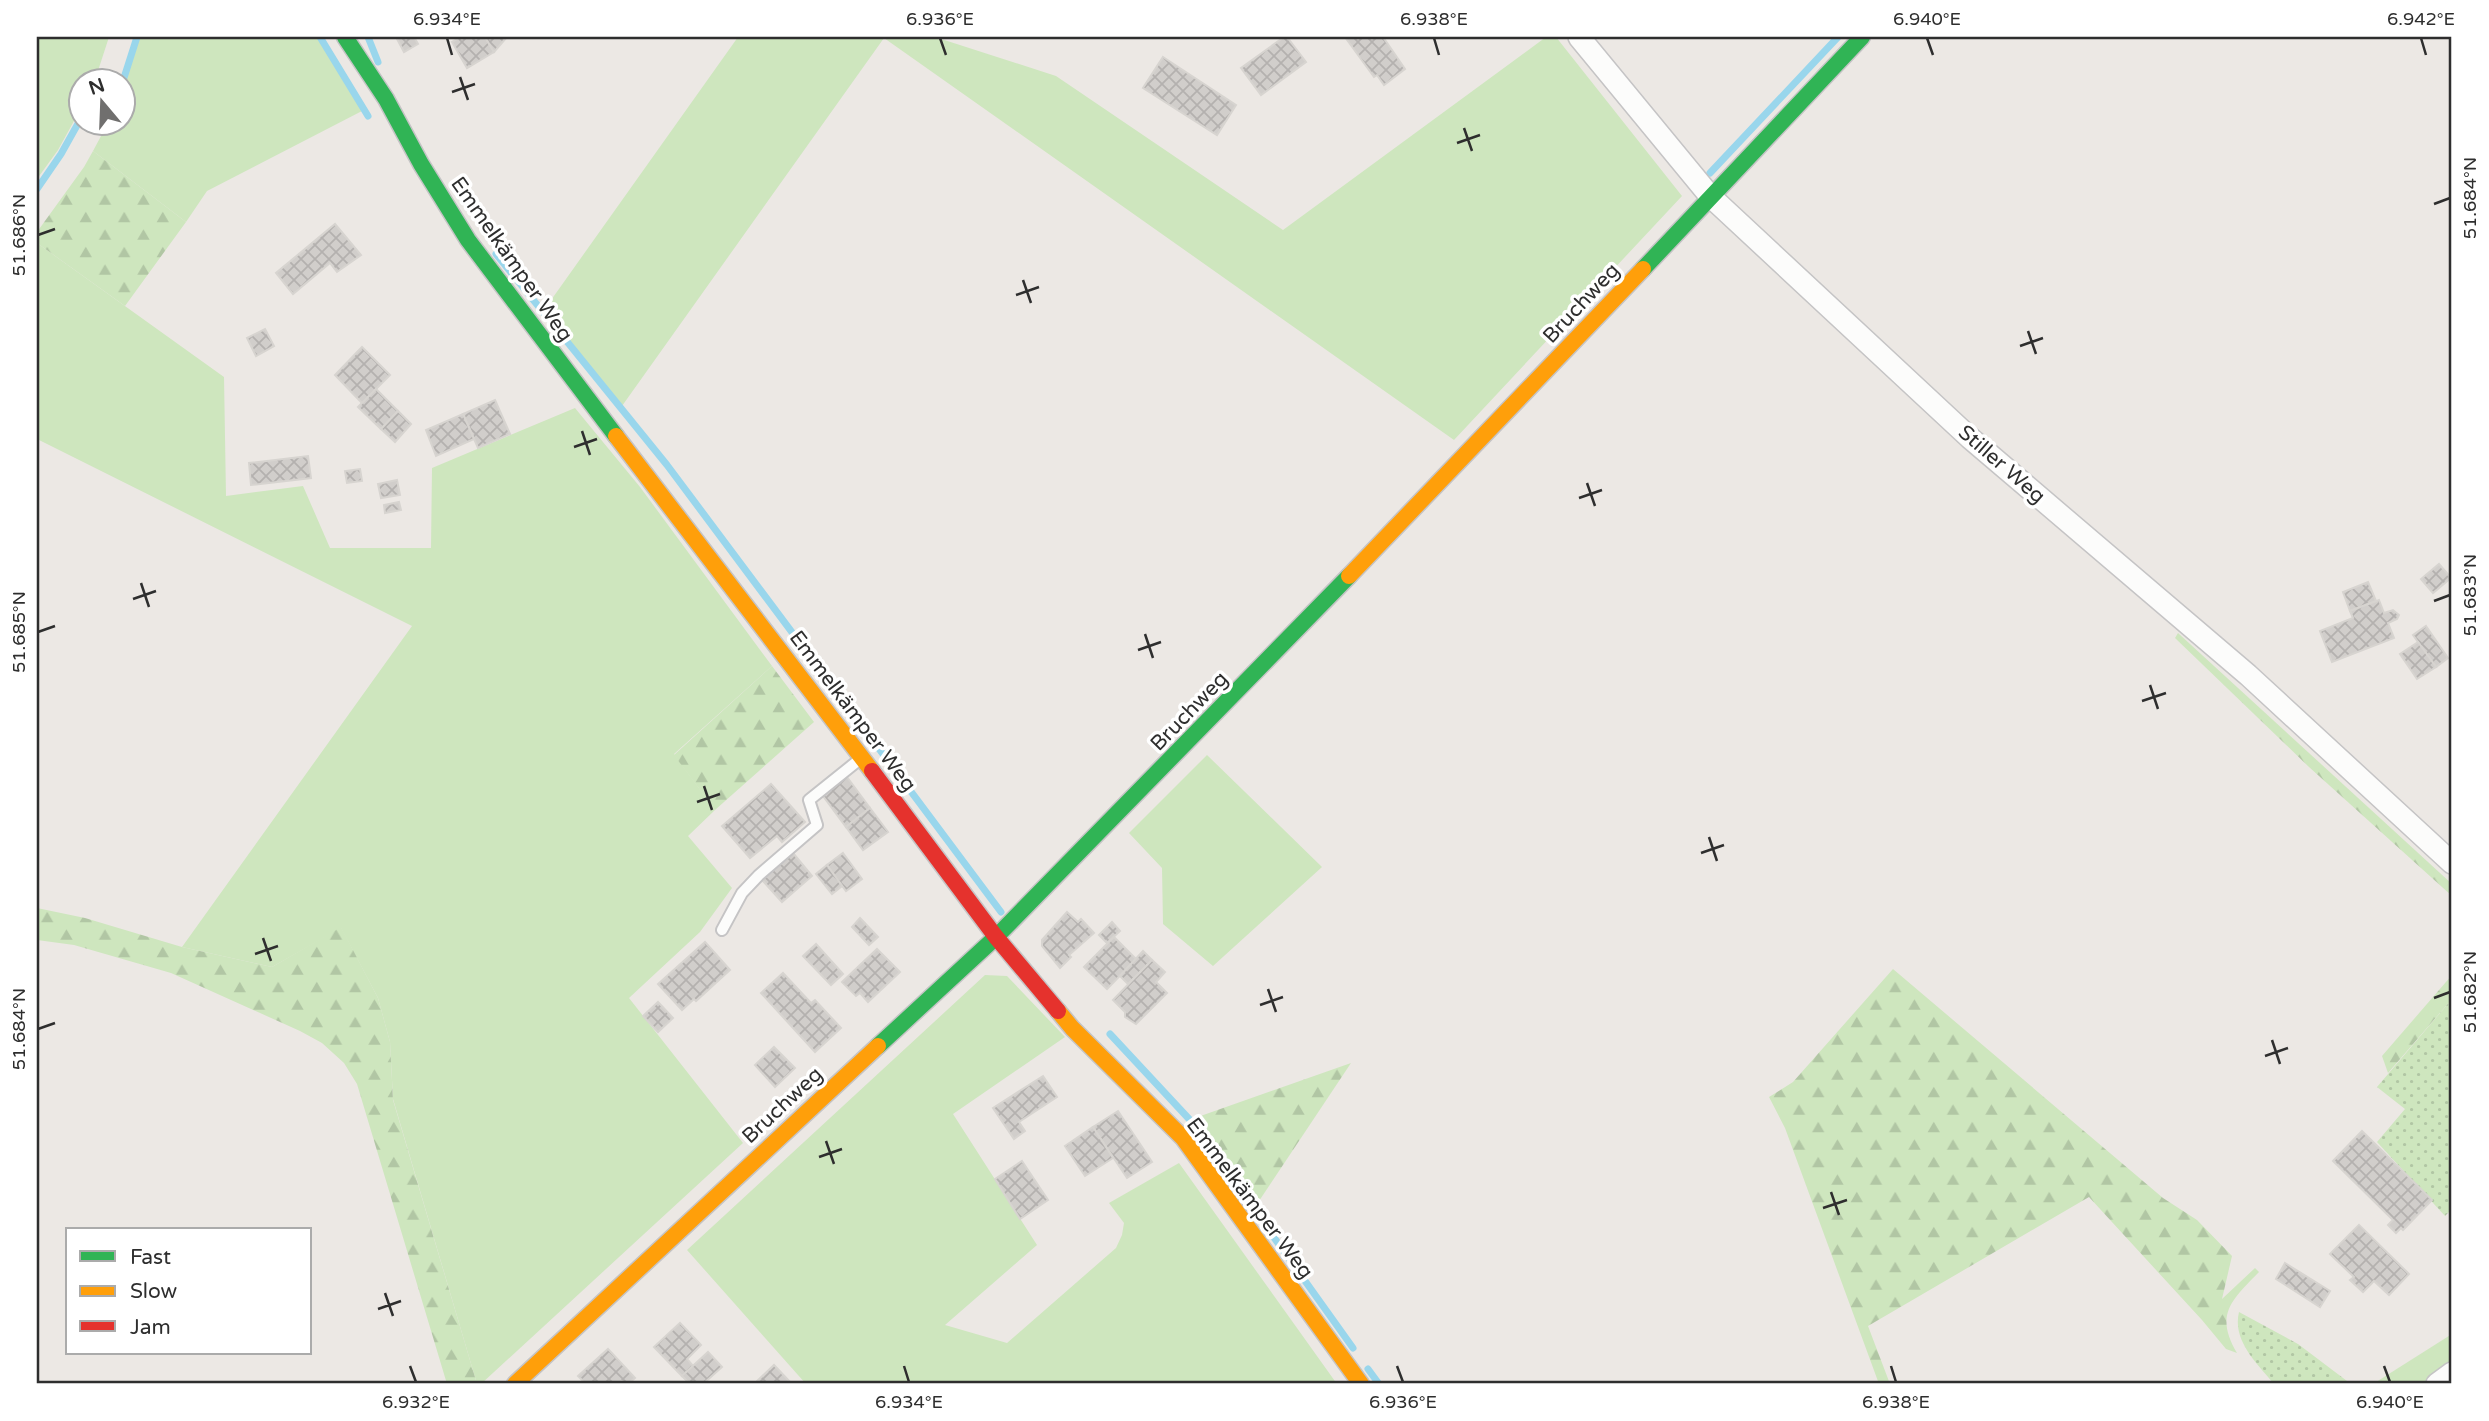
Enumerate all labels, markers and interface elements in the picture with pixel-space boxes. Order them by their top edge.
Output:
text: 6.934°E [413,8,481,30]
text: 6.936°E [906,8,974,30]
text: 6.938°E [1400,8,1468,30]
text: 6.940°E [1893,8,1961,30]
text: 6.942°E [2387,8,2455,30]
north arrow [66,66,136,136]
text: N [86,74,108,100]
text: 51.684°N [2459,157,2481,239]
street label: Emmelkämper Weg [445,172,578,346]
text: 51.686°N [8,194,30,276]
street label: Bruchweg [1538,258,1625,349]
street label: Stiller Weg [1953,420,2050,509]
text: 51.683°N [2459,554,2481,636]
text: 51.685°N [8,591,30,673]
street label: Emmelkämper Weg [784,626,921,797]
street label: Bruchweg [1145,666,1233,756]
text: 51.682°N [2459,951,2481,1033]
text: 51.684°N [8,988,30,1070]
street label: Bruchweg [737,1062,828,1149]
street label: Emmelkämper Weg [1181,1113,1318,1284]
legend [66,1228,312,1354]
text: Fast [130,1245,171,1270]
text: Slow [130,1279,178,1304]
text: Jam [130,1315,171,1340]
text: 6.932°E [382,1391,450,1413]
text: 6.934°E [875,1391,943,1413]
text: 6.936°E [1369,1391,1437,1413]
text: 6.938°E [1862,1391,1930,1413]
text: 6.940°E [2356,1391,2424,1413]

